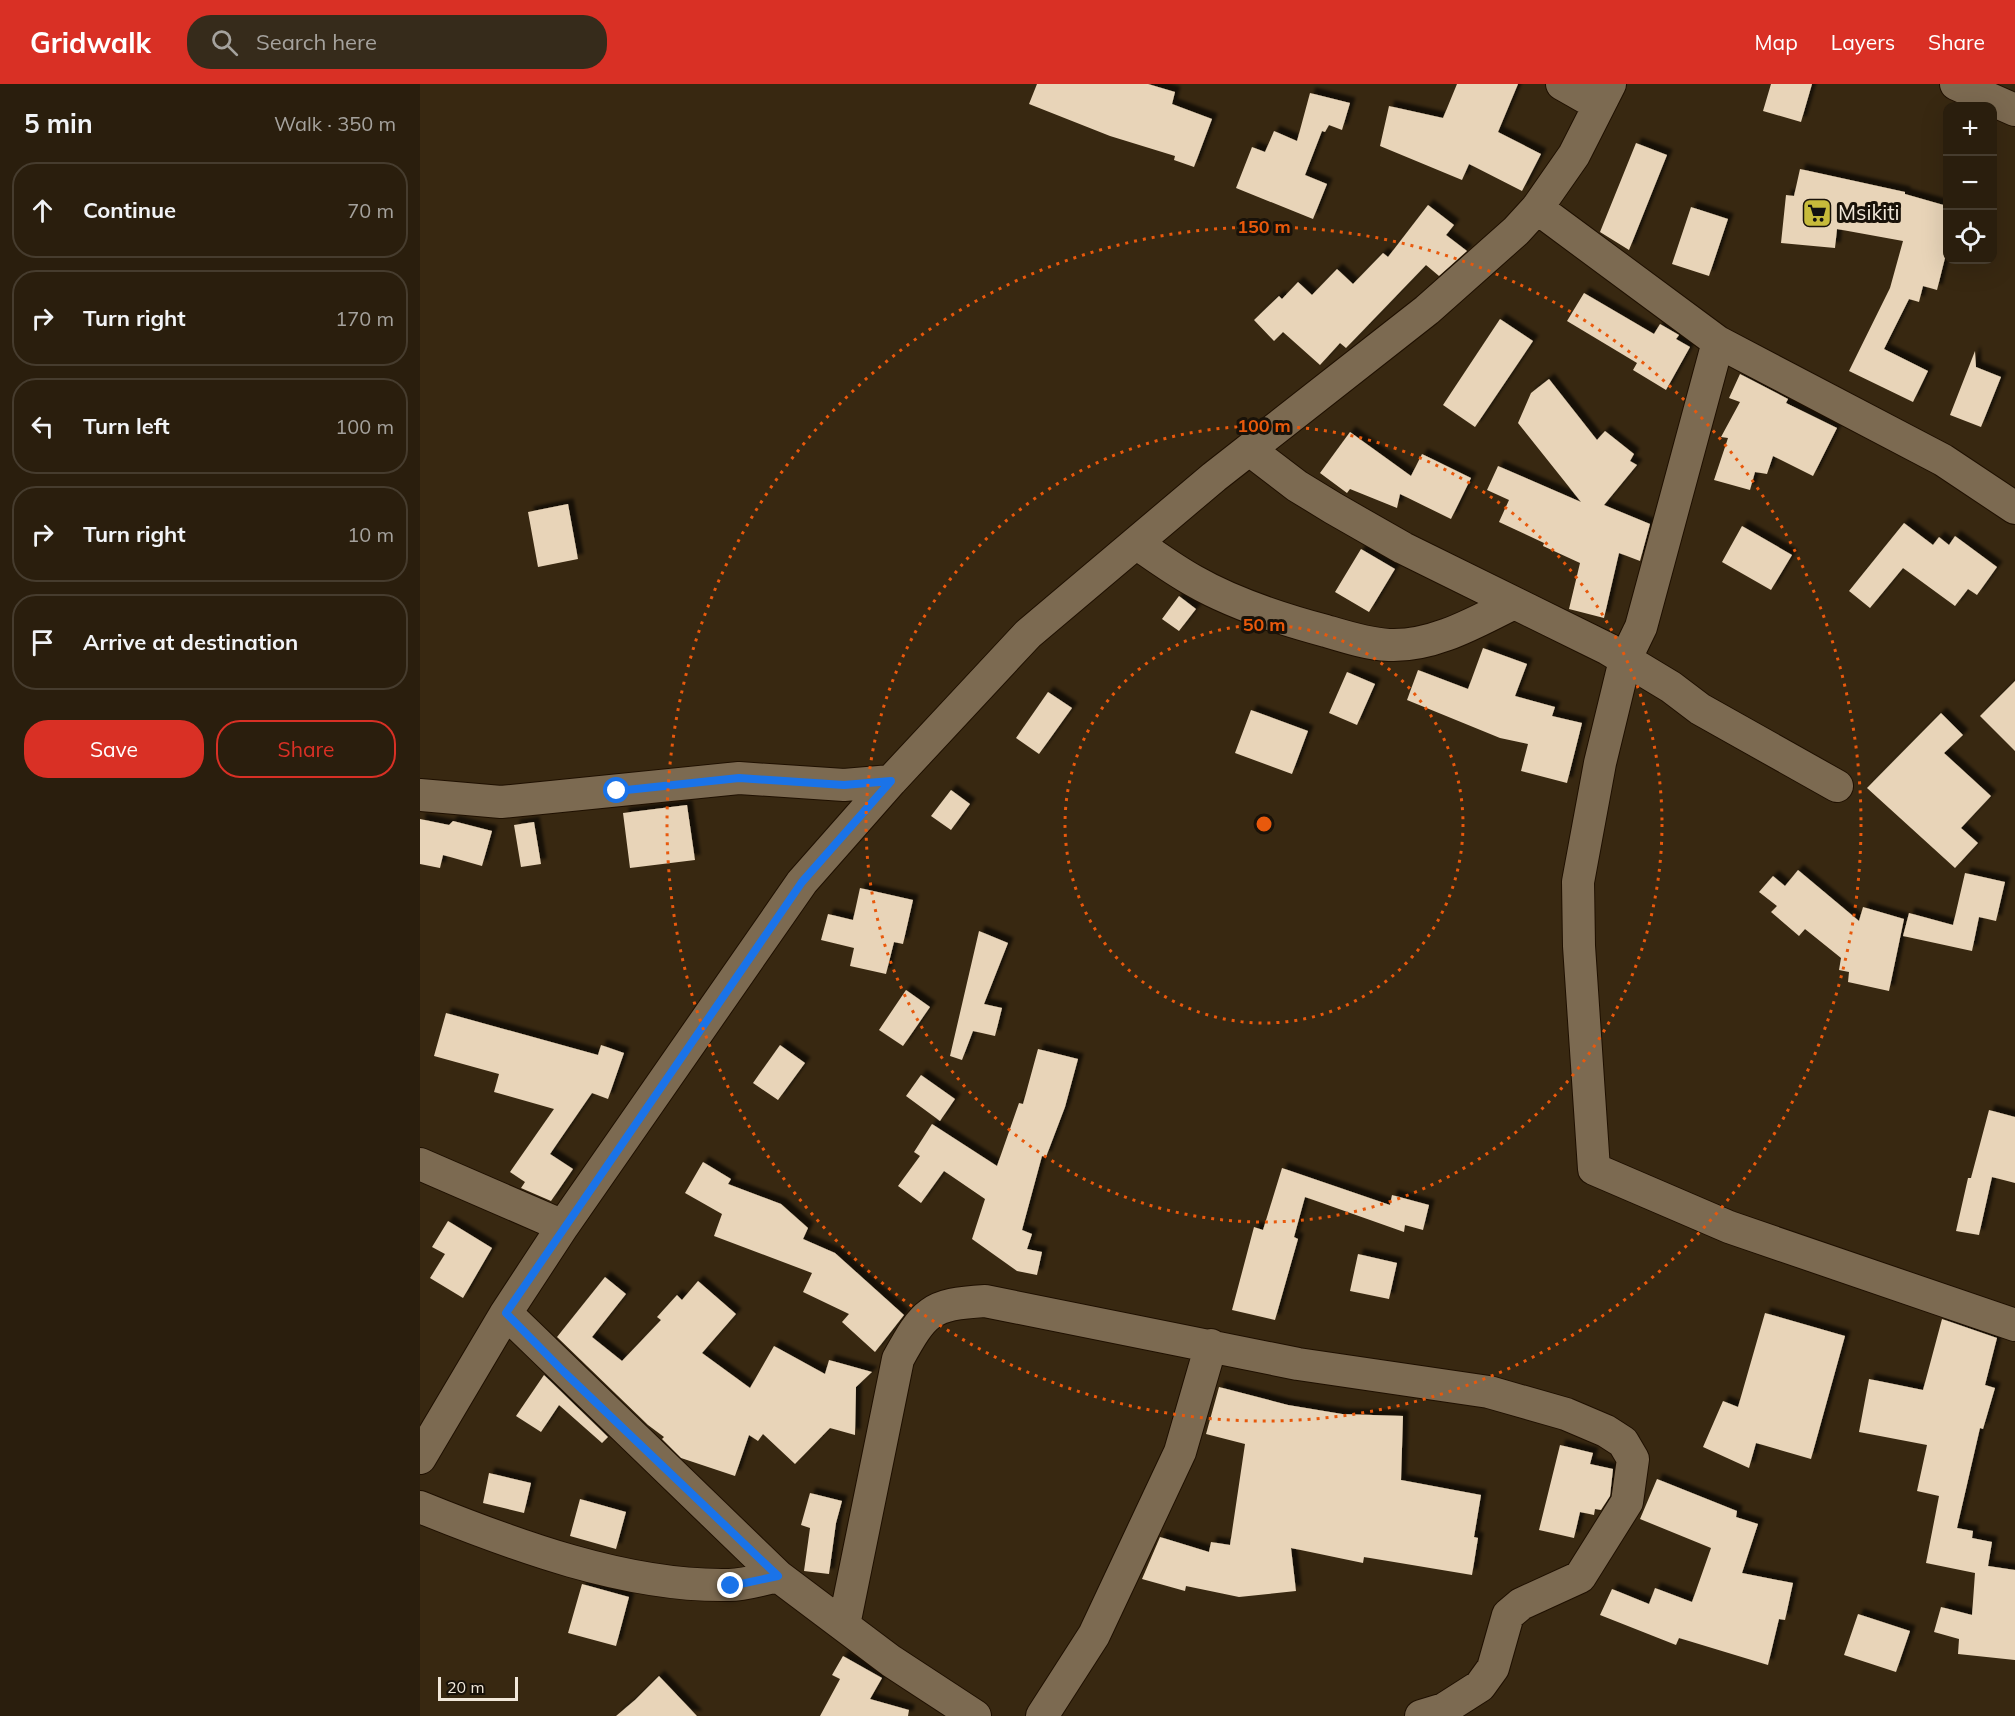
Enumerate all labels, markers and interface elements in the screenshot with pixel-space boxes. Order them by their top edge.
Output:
search box [187,15,607,69]
text: Gridwalk [30,25,151,60]
icon: search [208,26,241,59]
text: Search here [256,28,377,56]
text: Map [1755,29,1798,55]
text: Layers [1831,29,1895,55]
text: Share [1928,29,1985,55]
map controls [1943,102,1997,264]
button: + [1943,102,1997,156]
text: 5 min [24,107,93,140]
text: Walk · 350 m [274,111,396,136]
button: − [1943,156,1997,210]
icon: ahead [26,194,59,227]
text: Continue [83,196,176,224]
supermarket icon: Msikiti [1801,197,1833,229]
text: 70 m [347,198,394,223]
place label: Msikiti [1838,199,1900,225]
button: locate [1943,210,1997,264]
text: 150 m [1237,215,1291,238]
icon: right [26,302,59,335]
text: Turn right [83,304,186,332]
text: 170 m [335,306,394,331]
icon: left [26,410,59,443]
text: Turn left [83,412,170,440]
text: 100 m [335,414,394,439]
text: 100 m [1237,414,1291,437]
icon: right [26,518,59,551]
text: Turn right [83,520,186,548]
text: 10 m [347,522,394,547]
text: 50 m [1243,613,1285,636]
icon: arrive [26,626,59,659]
text: Arrive at destination [83,628,298,656]
button: Save [24,720,204,778]
button: Share [216,720,396,778]
route start [603,777,629,803]
centre of rings [1254,814,1274,834]
route end [717,1572,743,1598]
scale bar [438,1674,518,1702]
text: 20 m [447,1677,484,1697]

